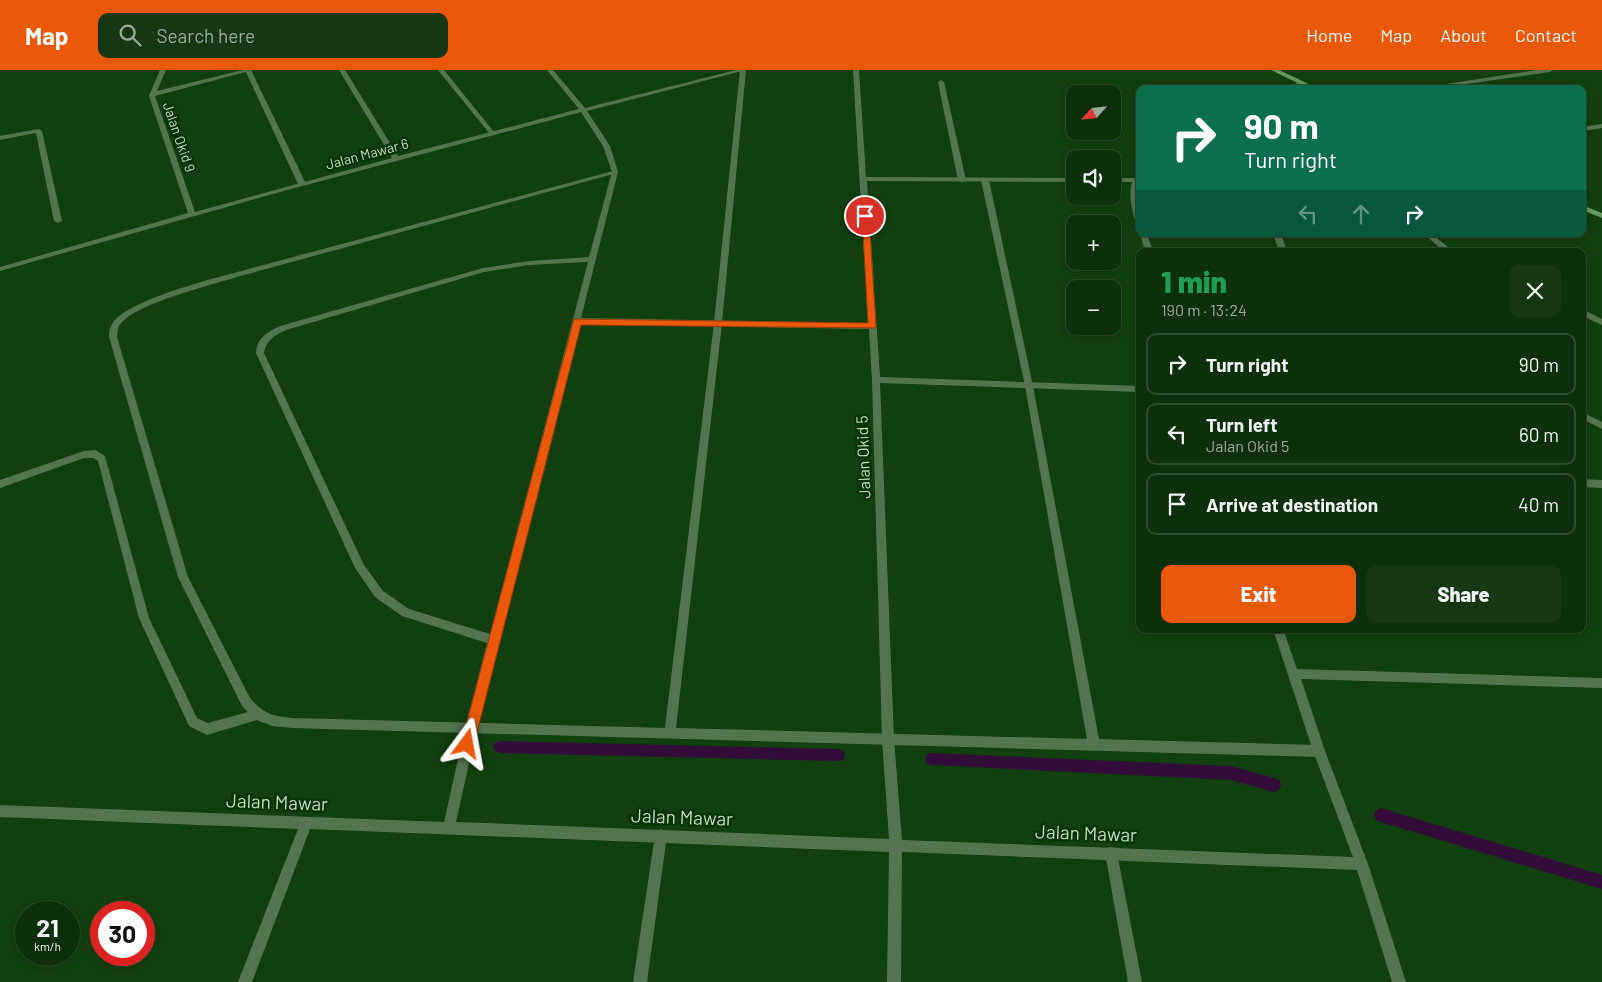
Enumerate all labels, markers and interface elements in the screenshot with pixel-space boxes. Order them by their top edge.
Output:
search box [98,13,448,58]
text: Map [25,21,68,50]
icon: search [116,21,144,49]
text: Search here [156,24,255,47]
text: Home [1306,24,1352,46]
text: Map [1380,24,1412,46]
text: About [1440,24,1487,46]
text: Contact [1515,24,1577,46]
north arrow [1066,85,1121,140]
map controls [1066,85,1121,335]
street label: Jalan Okid 9 [160,100,199,174]
text: 90 m [1244,104,1319,146]
icon: right [1161,105,1226,170]
street label: Jalan Mawar 6 [324,134,410,173]
text: Turn right [1244,146,1337,172]
button: sound [1066,150,1121,205]
pin [844,195,886,237]
icon: left [1294,200,1322,228]
icon: ahead [1347,200,1375,228]
icon: right [1400,200,1428,228]
icon: arrive [851,202,879,230]
button: + [1066,215,1121,270]
text: 1 min [1161,263,1227,299]
button: close [1509,265,1561,317]
button: − [1066,280,1121,335]
text: 190 m · 13:24 [1161,300,1247,319]
icon: right [1163,350,1191,378]
text: Turn right [1206,353,1288,376]
text: 90 m [1519,353,1559,376]
text: Turn left [1206,413,1277,436]
street label: Jalan Okid 5 [852,415,873,499]
icon: left [1163,420,1191,448]
text: 60 m [1519,423,1559,446]
text: Jalan Okid 5 [1206,436,1289,455]
icon: arrive [1163,490,1191,518]
text: Arrive at destination [1206,493,1378,516]
text: 40 m [1518,493,1559,516]
button: Exit [1161,565,1356,623]
button: Share [1366,565,1561,623]
position arrow [440,717,492,769]
street label: Jalan Mawar [226,788,329,815]
street label: Jalan Mawar [631,803,734,830]
street label: Jalan Mawar [1035,819,1138,846]
speed limit sign: 30 [90,901,155,966]
text: 21 [36,912,59,942]
text: km/h [34,939,61,953]

